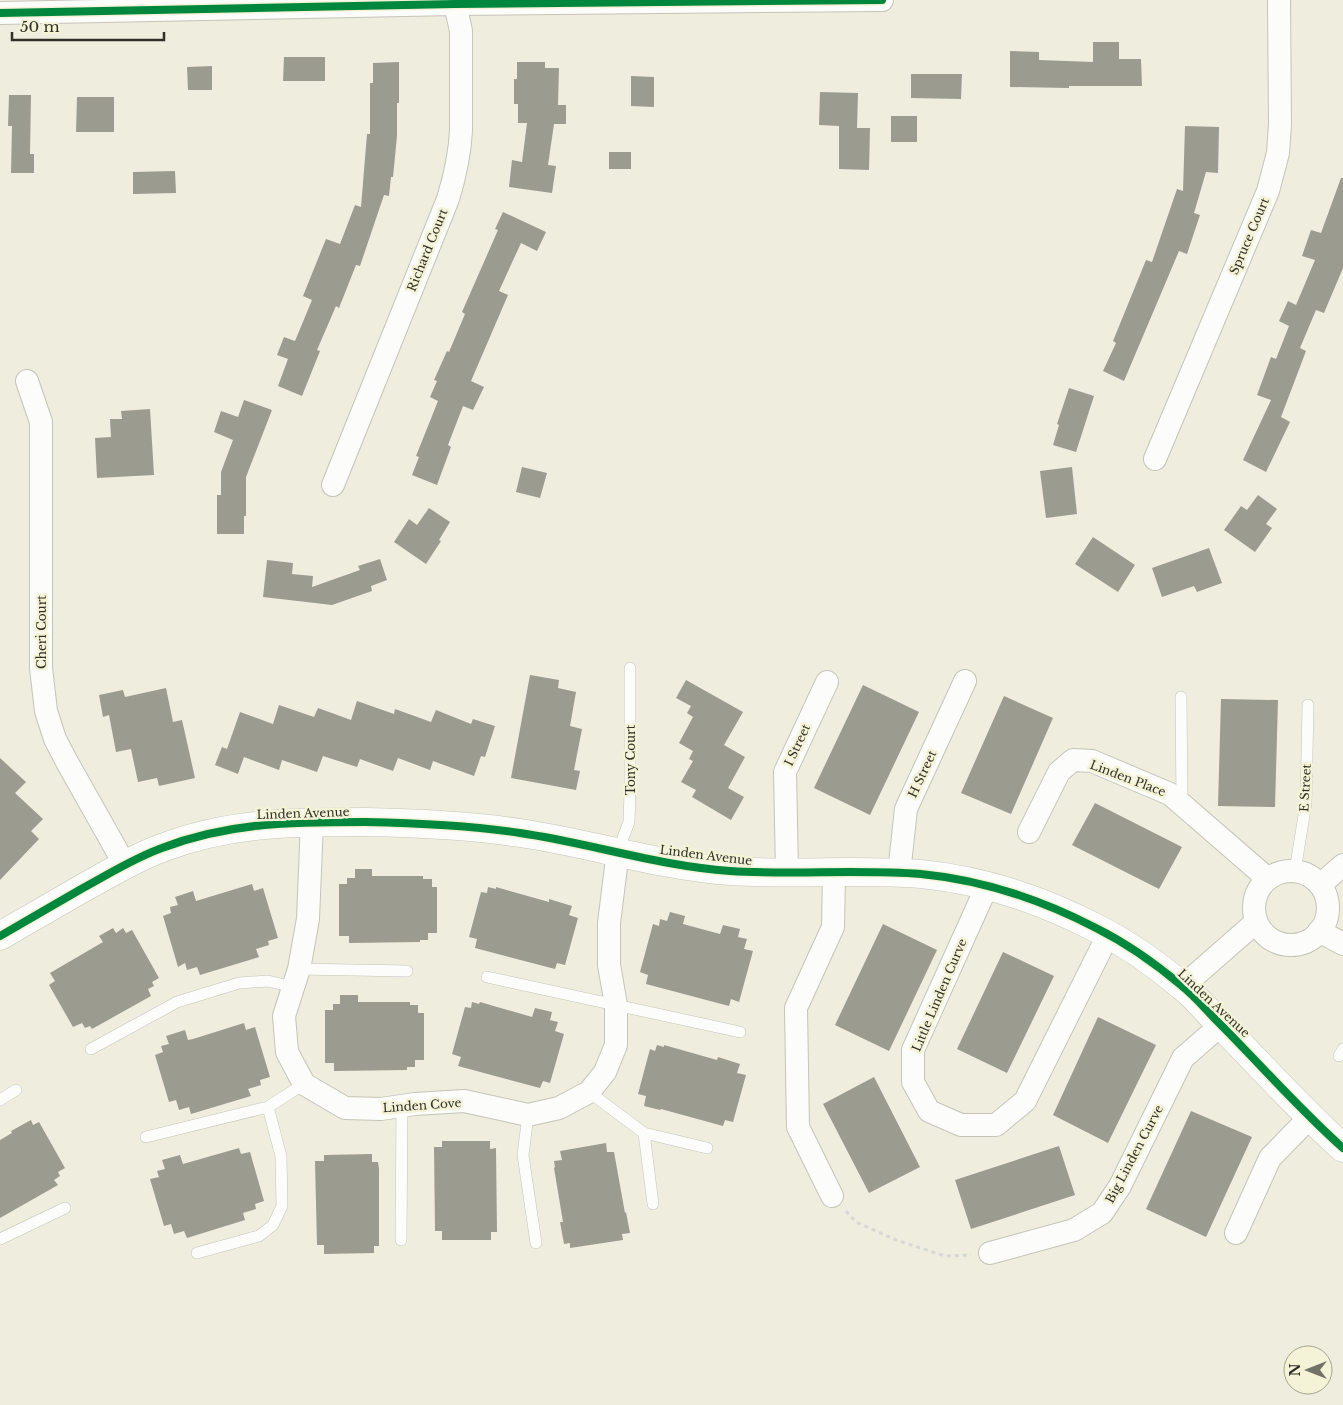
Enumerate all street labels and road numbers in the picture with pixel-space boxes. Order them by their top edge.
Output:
street label: Spruce Court [1226,195,1272,277]
street label: Richard Court [404,206,451,294]
street label: Cheri Court [34,595,49,669]
street label: I Street [781,721,813,768]
street label: Tony Court [623,724,638,795]
street label: H Street [905,747,940,800]
street label: Linden Place [1088,757,1168,799]
street label: E Street [1296,763,1314,812]
street label: Linden Avenue [256,804,350,822]
street label: Linden Avenue [659,842,753,868]
street label: Little Linden Curve [908,936,970,1054]
street label: Linden Avenue [1175,966,1253,1040]
street label: Linden Cove [382,1095,462,1115]
street label: Big Linden Curve [1102,1102,1166,1206]

